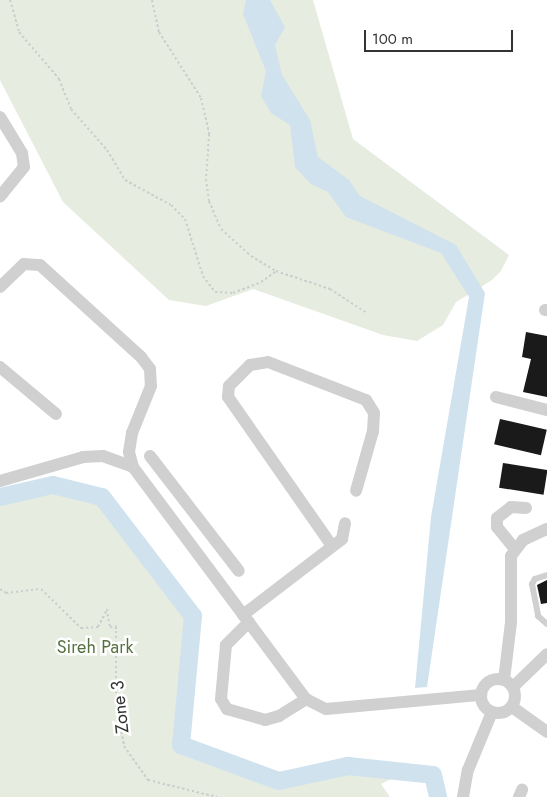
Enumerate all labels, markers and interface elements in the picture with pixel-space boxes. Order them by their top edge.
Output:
scale bar [367,20,516,52]
text: 100 m [372,28,413,50]
park label: Sireh Park [57,636,133,658]
street label: Zone 3 [106,679,134,735]

